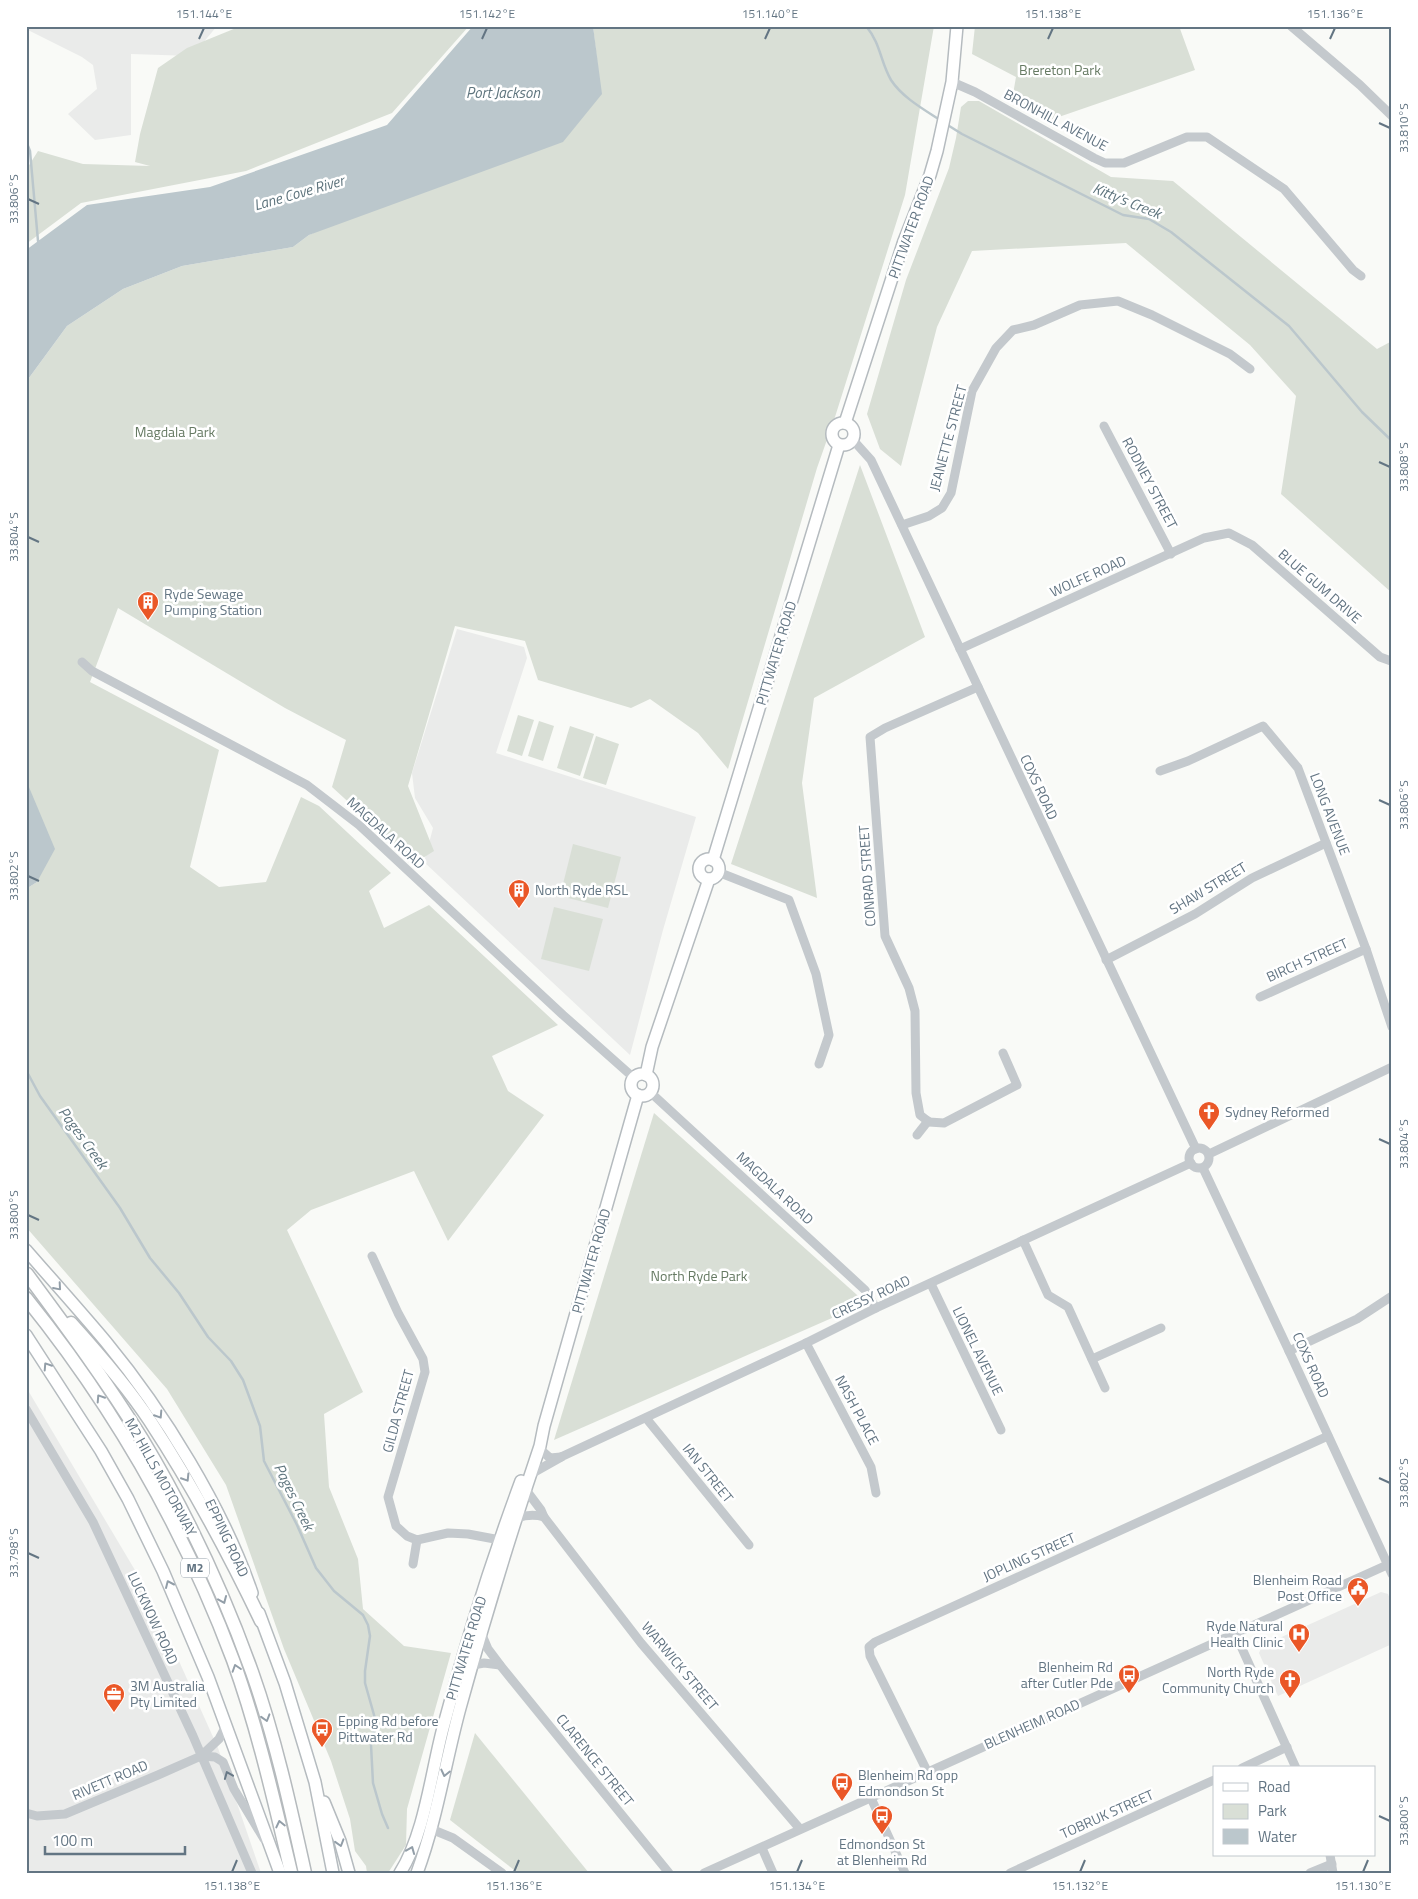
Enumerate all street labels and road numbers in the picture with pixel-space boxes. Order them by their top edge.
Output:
street label: BRONHILL AVENUE [1000,83,1112,156]
street label: PITTWATER ROAD [882,172,939,281]
street label: JEANETTE STREET [923,382,972,493]
street label: RODNEY STREET [1117,433,1184,533]
street label: BLUE GUM DRIVE [1274,543,1367,628]
street label: WOLFE ROAD [1046,549,1129,602]
street label: PITTWATER ROAD [750,598,801,708]
street label: COXS ROAD [1015,751,1064,823]
street label: LONG AVENUE [1305,769,1356,858]
street label: MAGDALA ROAD [343,792,430,874]
street label: CONRAD STREET [852,824,881,927]
street label: SHAW STREET [1165,856,1251,919]
street label: BIRCH STREET [1263,932,1352,987]
street label: MAGDALA ROAD [732,1146,819,1229]
street label: PITTWATER ROAD [566,1206,616,1316]
street label: CRESSY ROAD [828,1269,914,1324]
street label: LIONEL AVENUE [948,1303,1009,1399]
street label: COXS ROAD [1288,1329,1335,1401]
street label: GILDA STREET [376,1366,419,1455]
street label: NASH PLACE [830,1371,885,1449]
street label: M2 HILLS MOTORWAY [120,1414,203,1540]
street label: IAN STREET [678,1439,739,1507]
street label: EPPING ROAD [200,1495,255,1580]
street label: JOPLING STREET [979,1526,1079,1586]
road number: M2 [181,1559,209,1578]
street label: LUCKNOW ROAD [123,1568,184,1668]
street label: PITTWATER ROAD [440,1593,491,1703]
street label: WARWICK STREET [637,1617,724,1715]
street label: BLENHEIM ROAD [980,1693,1083,1754]
street label: CLARENCE STREET [552,1709,640,1811]
street label: RIVETT ROAD [68,1754,151,1805]
street label: TOBRUK STREET [1057,1783,1157,1843]

